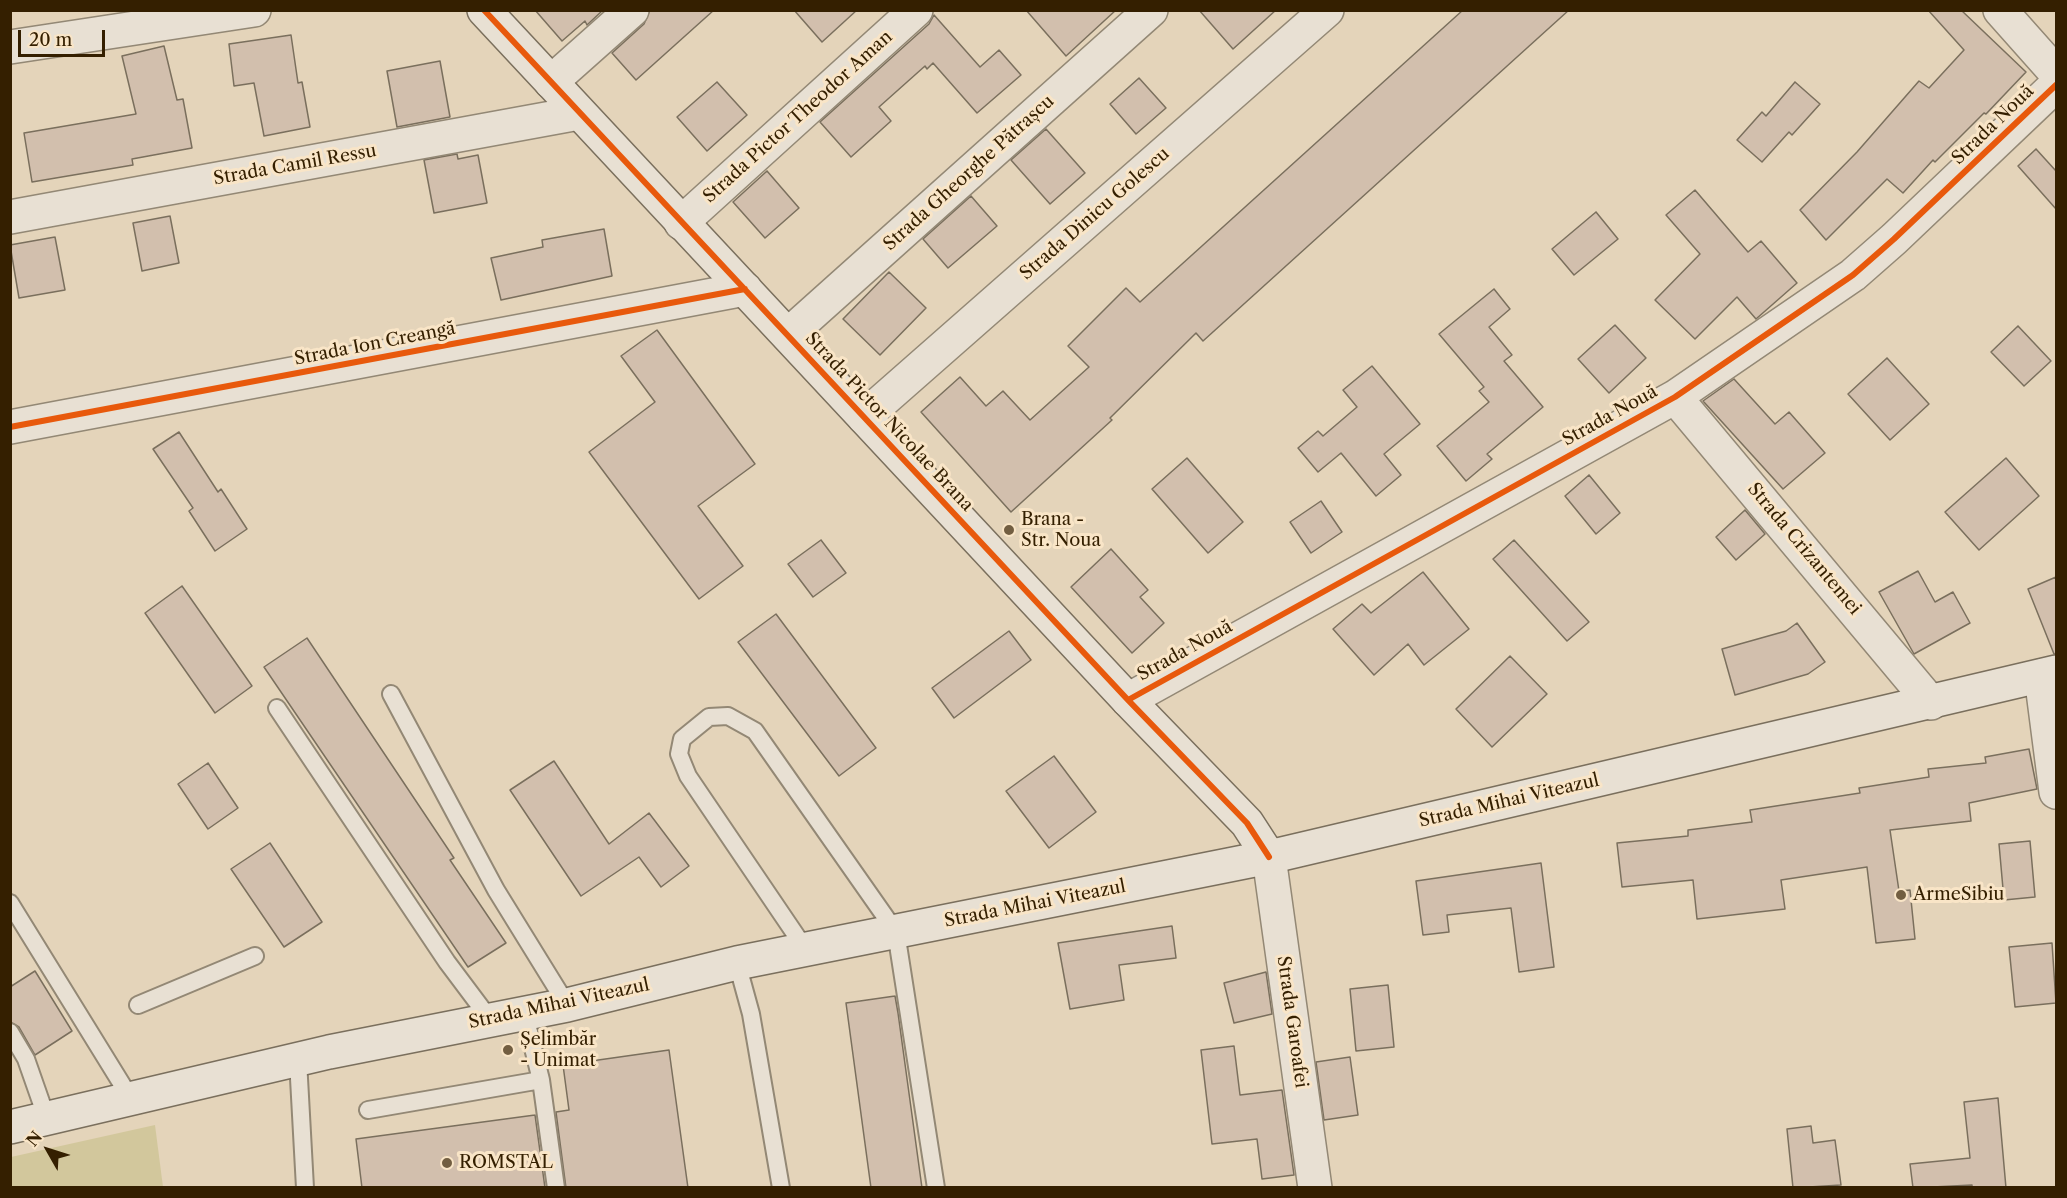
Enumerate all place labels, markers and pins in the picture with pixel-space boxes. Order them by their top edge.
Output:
place label: Brana - Str. Noua [1021,509,1101,552]
marker: Brana - Str. Noua [1002,523,1016,537]
place label: ArmeSibiu [1913,884,2004,906]
marker: ArmeSibiu [1894,888,1908,902]
place label: Șelimbăr - Unimat [520,1029,596,1072]
marker: Șelimbăr - Unimat [501,1043,515,1057]
place label: ROMSTAL [459,1152,553,1174]
marker: ROMSTAL [440,1156,454,1170]

